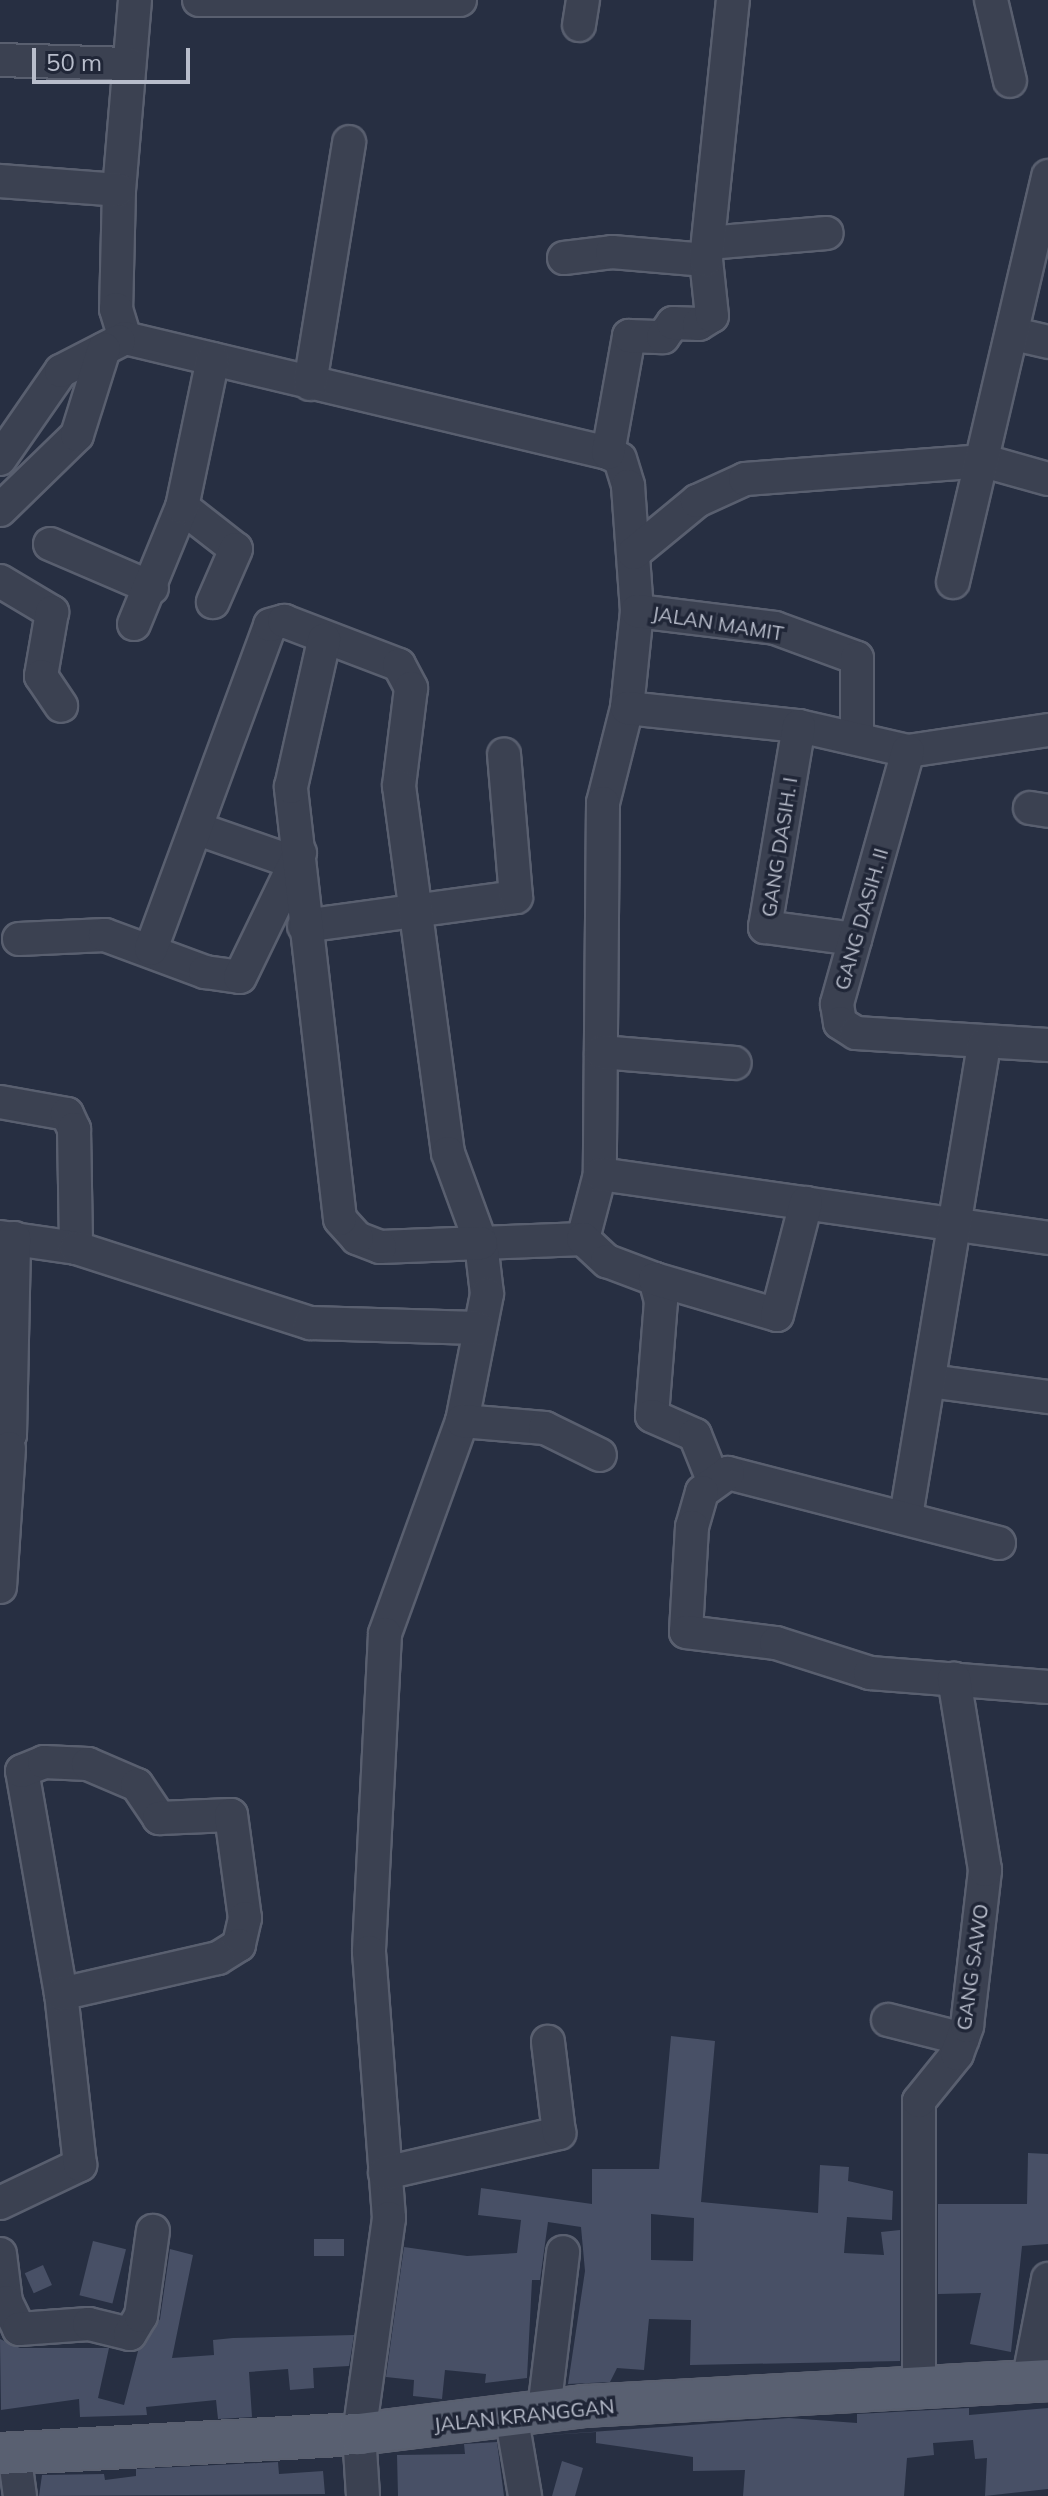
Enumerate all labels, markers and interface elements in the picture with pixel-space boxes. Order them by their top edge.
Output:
scale bar [36,32,194,82]
text: 50 m [46,47,102,77]
street label: JALAN MAMIT [650,601,786,645]
street label: GANG DASIH. I [756,775,802,919]
street label: GANG DASIH. II [829,845,893,993]
street label: GANG SAWO [951,1902,993,2032]
street label: JALAN KRANGGAN [433,2394,615,2436]

